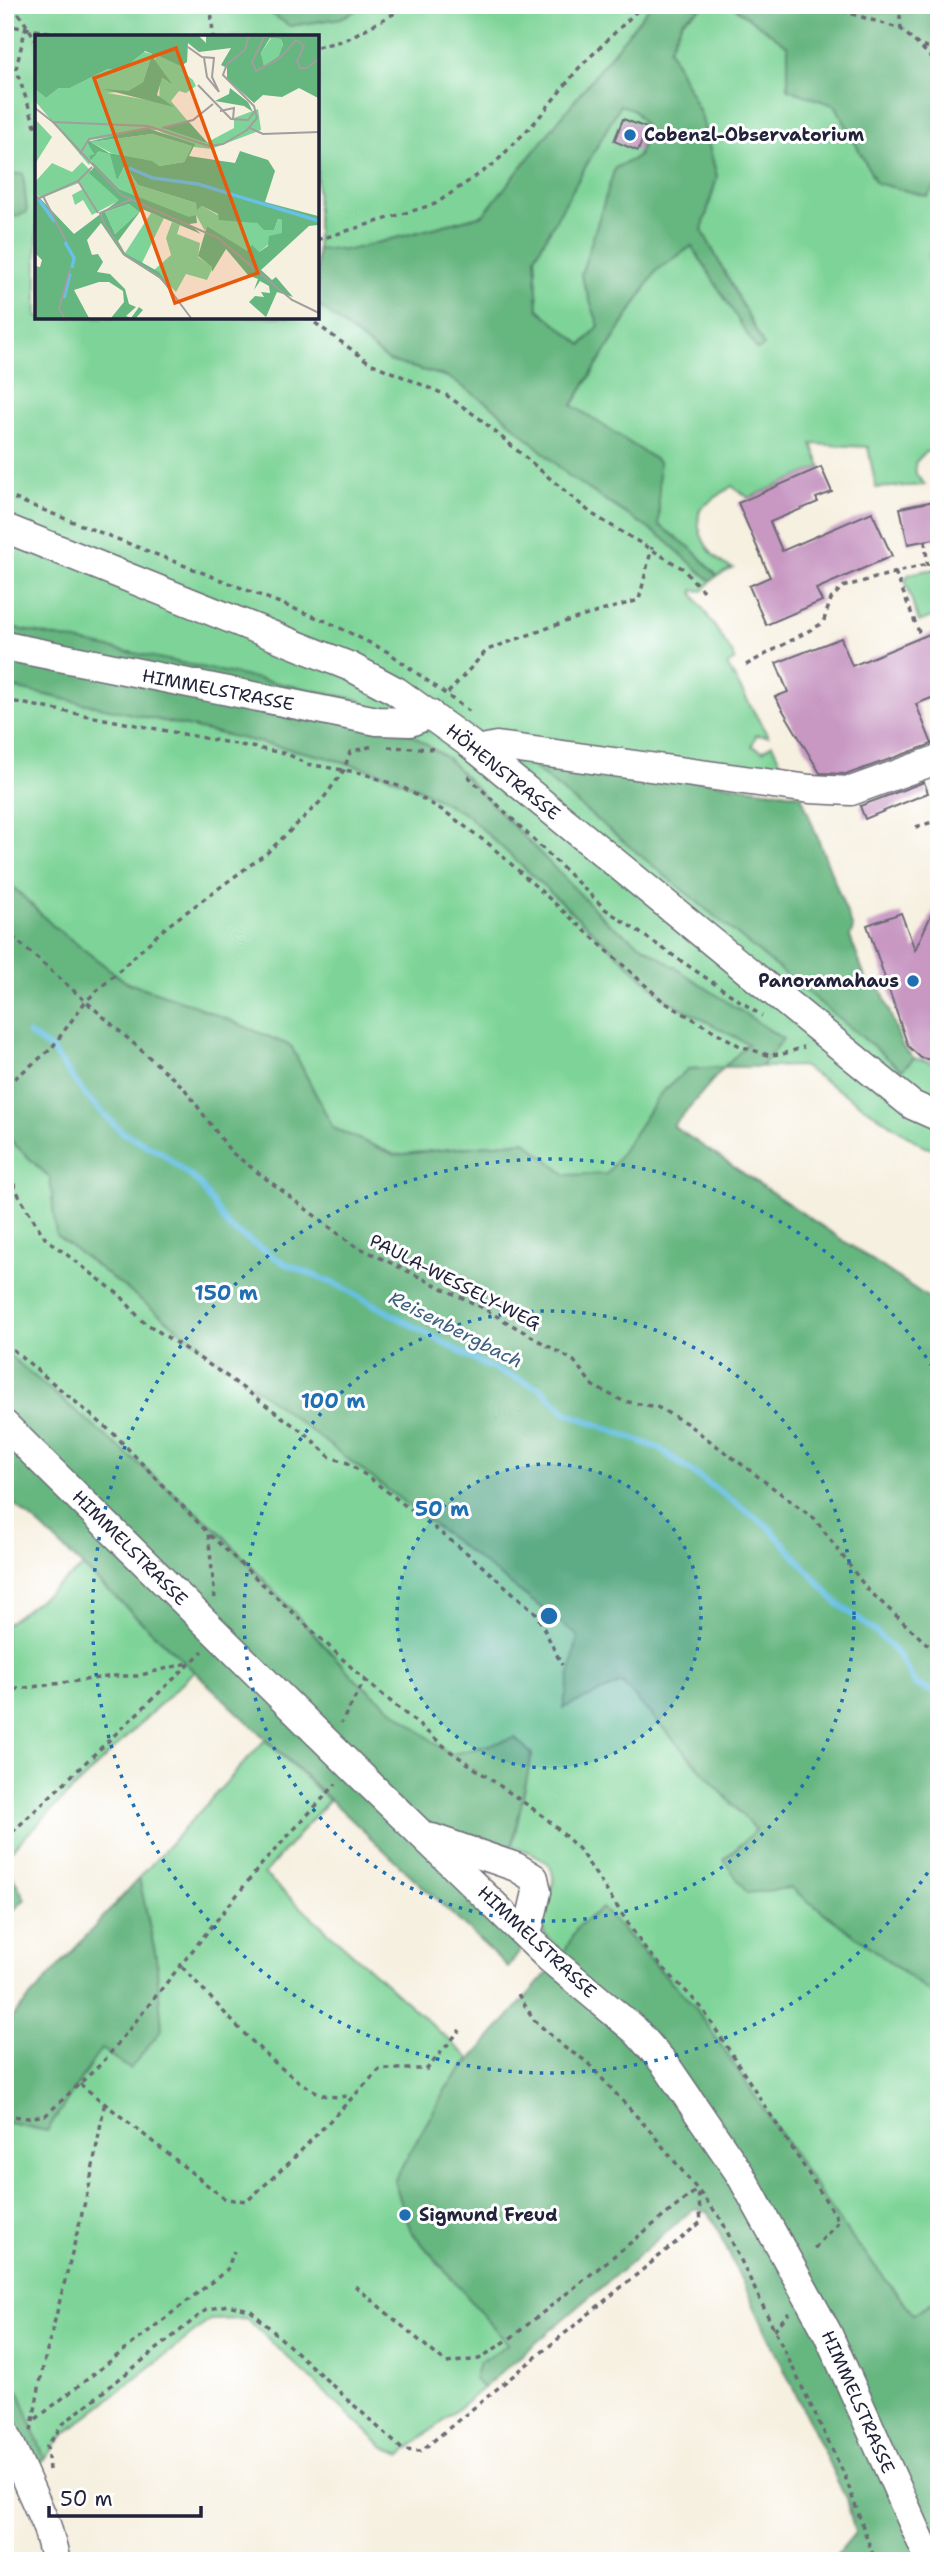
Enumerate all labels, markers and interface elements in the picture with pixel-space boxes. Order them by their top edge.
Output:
inset map [35,35,318,318]
place label: Cobenzl-Observatorium [644,123,865,147]
marker: Cobenzl-Observatorium [622,127,638,143]
street label: HIMMELSTRASSE [140,664,296,716]
street label: HÖHENSTRASSE [441,718,565,826]
place label: Panoramahaus [758,969,899,993]
marker: Panoramahaus [905,973,921,989]
street label: PAULA-WESSELY-WEG [365,1228,545,1336]
text: 150 m [194,1279,258,1307]
water label: Reisenbergbach [385,1285,527,1374]
text: 100 m [301,1387,365,1415]
street label: HIMMELSTRASSE [67,1485,193,1611]
text: 50 m [415,1495,469,1523]
centre of rings [537,1604,561,1628]
street label: HIMMELSTRASSE [472,1881,602,2003]
place label: Sigmund Freud [419,2203,558,2227]
marker: Sigmund Freud [397,2207,413,2223]
street label: HIMMELSTRASSE [816,2327,900,2477]
scale bar [49,2475,201,2519]
text: 50 m [60,2485,113,2513]

